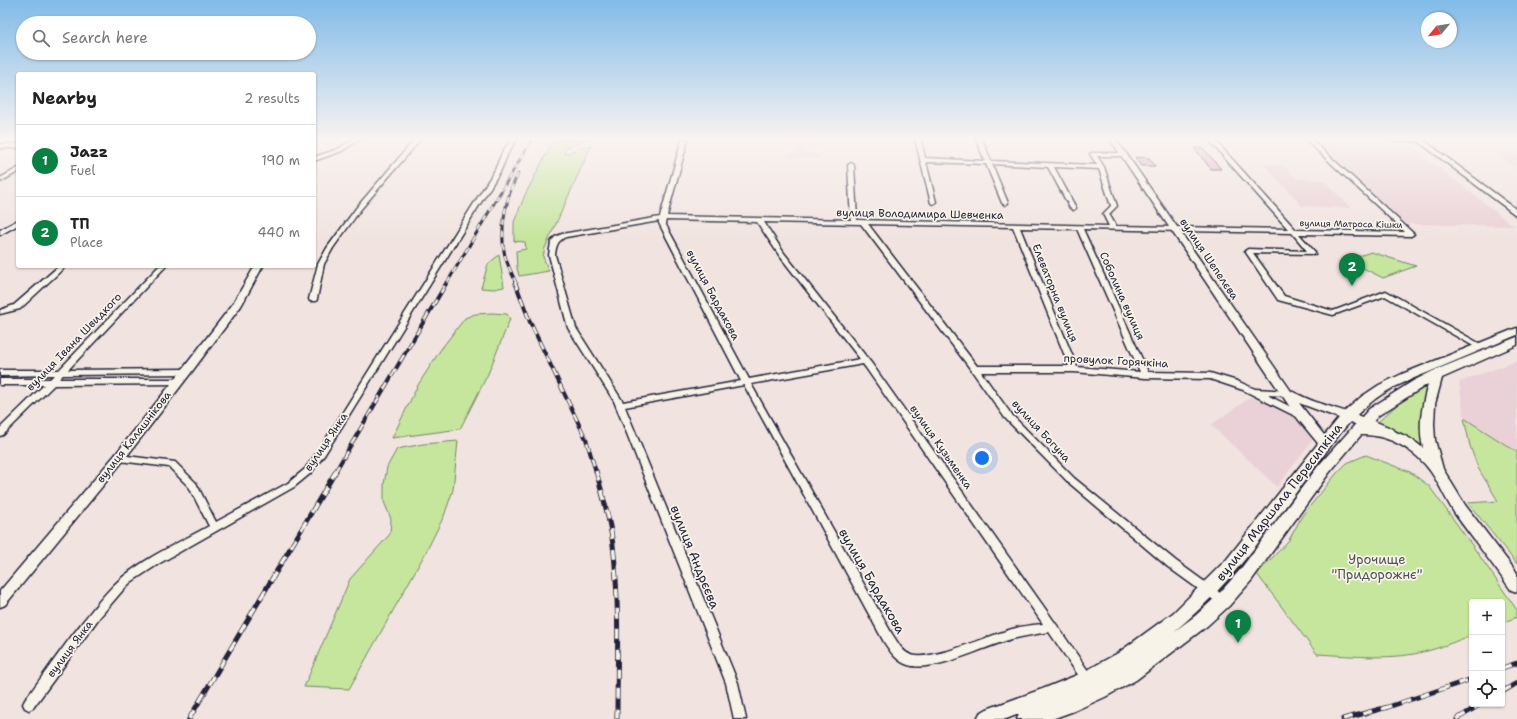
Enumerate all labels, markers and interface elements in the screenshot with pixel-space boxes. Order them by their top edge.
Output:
north arrow [1421,12,1457,48]
search box [16,16,316,60]
icon: search [30,27,52,49]
text: Search here [62,28,148,48]
text: Nearby [32,87,97,109]
text: 2 results [244,90,300,107]
text: Jazz [70,142,108,162]
text: 1 [42,152,48,169]
text: 190 m [261,152,300,169]
text: Fuel [70,162,95,179]
street label: вулиця Володимира Шевченка [836,205,1004,223]
text: ТП [70,214,90,234]
street label: вулиця Шепелєва [1176,215,1242,303]
street label: вулиця Матроса Кішки [1299,217,1403,231]
text: 2 [40,224,50,241]
text: 440 m [258,224,300,241]
text: Place [70,234,103,251]
street label: Елеваторна вулиця [1028,242,1082,344]
street label: вулиця Бардакова [683,247,743,343]
street label: Соболина вулиця [1096,250,1148,342]
pin: 2 [1339,253,1365,286]
street label: вулиця Івана Швидкого [23,289,125,394]
street label: провулок Горячкіна [1063,351,1169,371]
street label: вулиця Калашнікова [93,388,175,486]
street label: вулиця Богуна [1008,397,1074,466]
street label: вулиця Кузьменка [906,402,976,492]
street label: вулиця Янка [301,410,351,474]
street label: вулиця Маршала Пересипкіна [1212,420,1346,584]
your location [972,448,992,468]
street label: вулиця Андрєєва [666,503,724,611]
street label: вулиця Бардакова [835,525,909,637]
park label: Урочище "Придорожнє" [1331,551,1423,583]
map controls [1469,599,1505,707]
button: + [1469,599,1505,635]
pin: 1 [1225,610,1251,643]
street label: вулиця Янка [44,617,96,681]
button: − [1469,635,1505,671]
button: locate [1469,671,1505,707]

